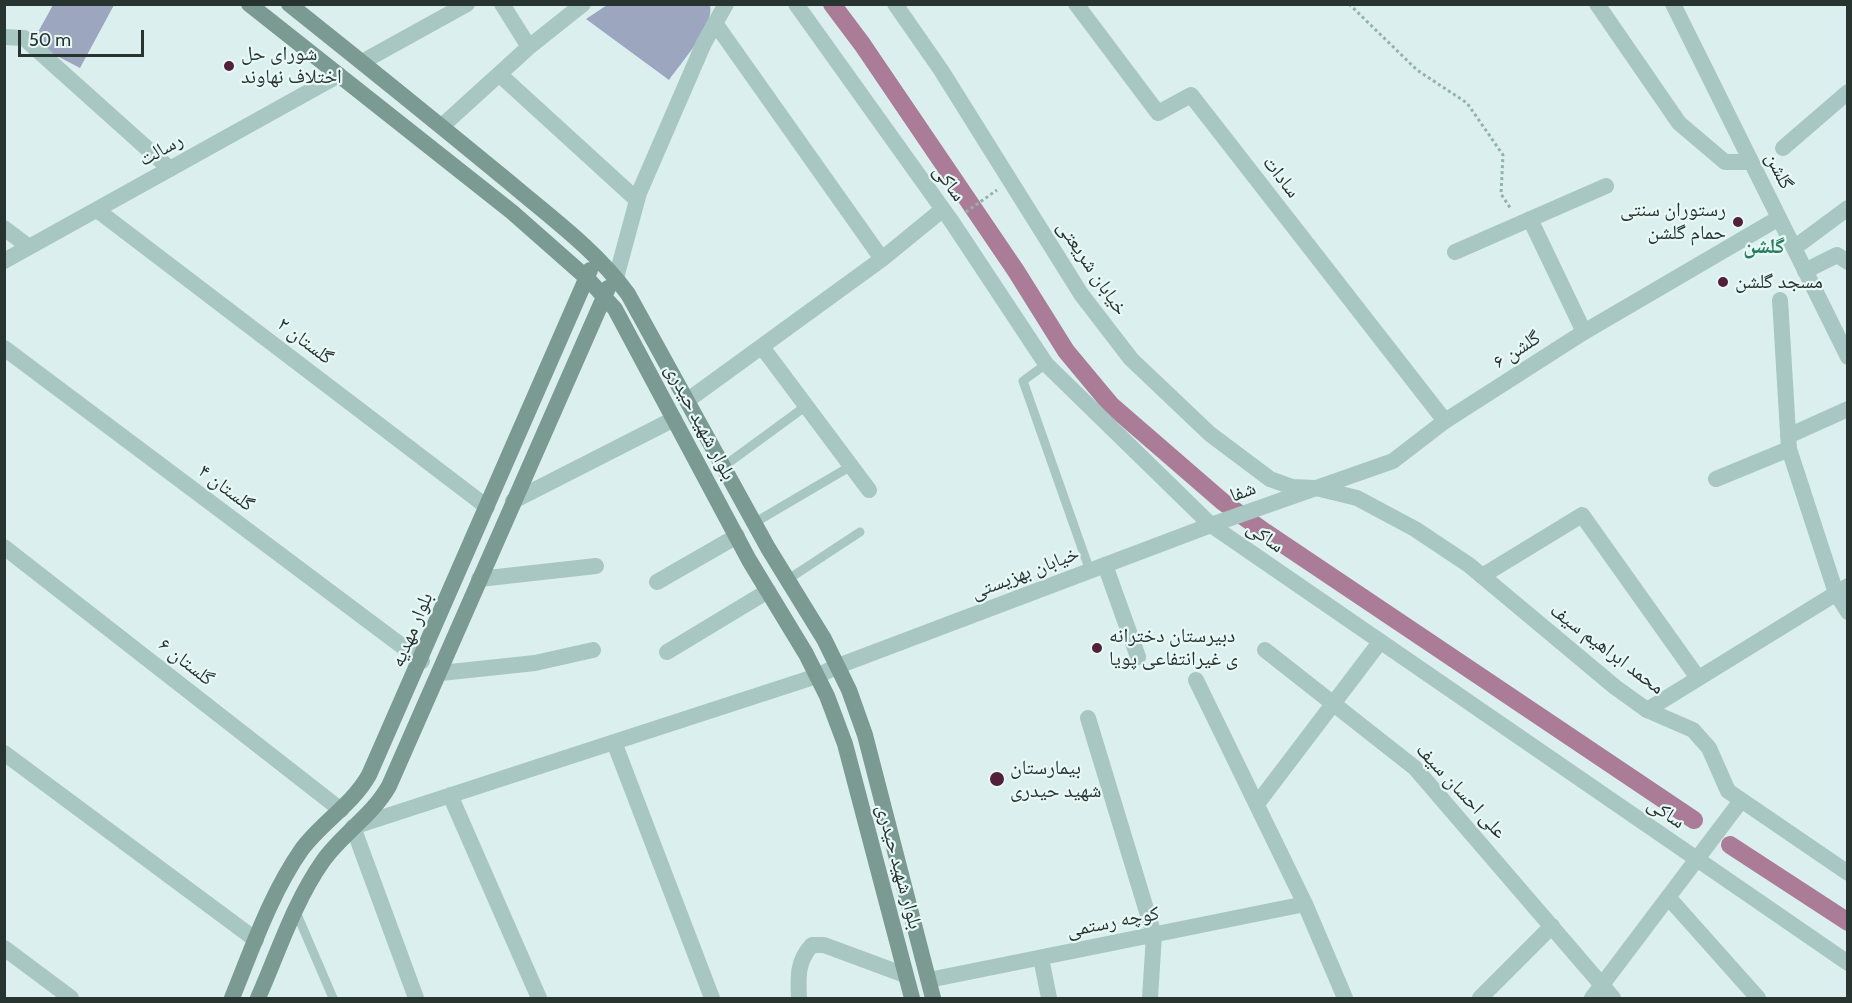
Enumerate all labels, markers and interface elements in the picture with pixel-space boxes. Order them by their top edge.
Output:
scale bar [21,18,147,56]
text: 50 m [29,29,71,51]
place label: شورای حل اختلاف نهاوند [241,42,342,89]
marker: شورای حل اختلاف نهاوند [222,59,236,73]
street label: رسالت [135,128,187,172]
street label: گلشن [1760,149,1798,193]
street label: سادات [1257,151,1305,203]
street label: ساکی [927,160,971,206]
place label: رستوران سنتی حمام گلشن [1620,198,1726,245]
marker: رستوران سنتی حمام گلشن [1731,215,1745,229]
street label: خیابان شریعتی [1052,216,1132,320]
district label: گلشن [1743,234,1785,260]
place label: مسجد گلشن [1735,270,1823,294]
marker: مسجد گلشن [1716,275,1730,289]
street label: گلستان ۲ [272,312,338,370]
street label: گلشن ۶ [1489,326,1545,374]
street label: بلوار شهید حیدری [659,360,741,484]
street label: گلستان ۴ [193,459,259,517]
street label: شفا [1227,476,1259,508]
street label: ساکی [1242,516,1288,558]
street label: خیابان بهزیستی [967,541,1083,605]
street label: بلوار مهدیه [386,589,438,671]
street label: محمد ابراهیم سیف [1545,598,1669,700]
place label: دبیرستان دخترانه ی غیرانتفاعی پویا [1109,624,1238,671]
street label: گلستان ۶ [153,633,219,691]
marker: دبیرستان دخترانه ی غیرانتفاعی پویا [1090,641,1104,655]
street label: علی احسان سیف [1411,738,1511,844]
place label: بیمارستان شهید حیدری [1010,756,1101,803]
marker: بیمارستان شهید حیدری [988,770,1006,788]
street label: ساکی [1643,792,1689,834]
street label: بلوار شهید حیدری [871,802,927,932]
street label: کوچه رستمی [1065,901,1161,943]

